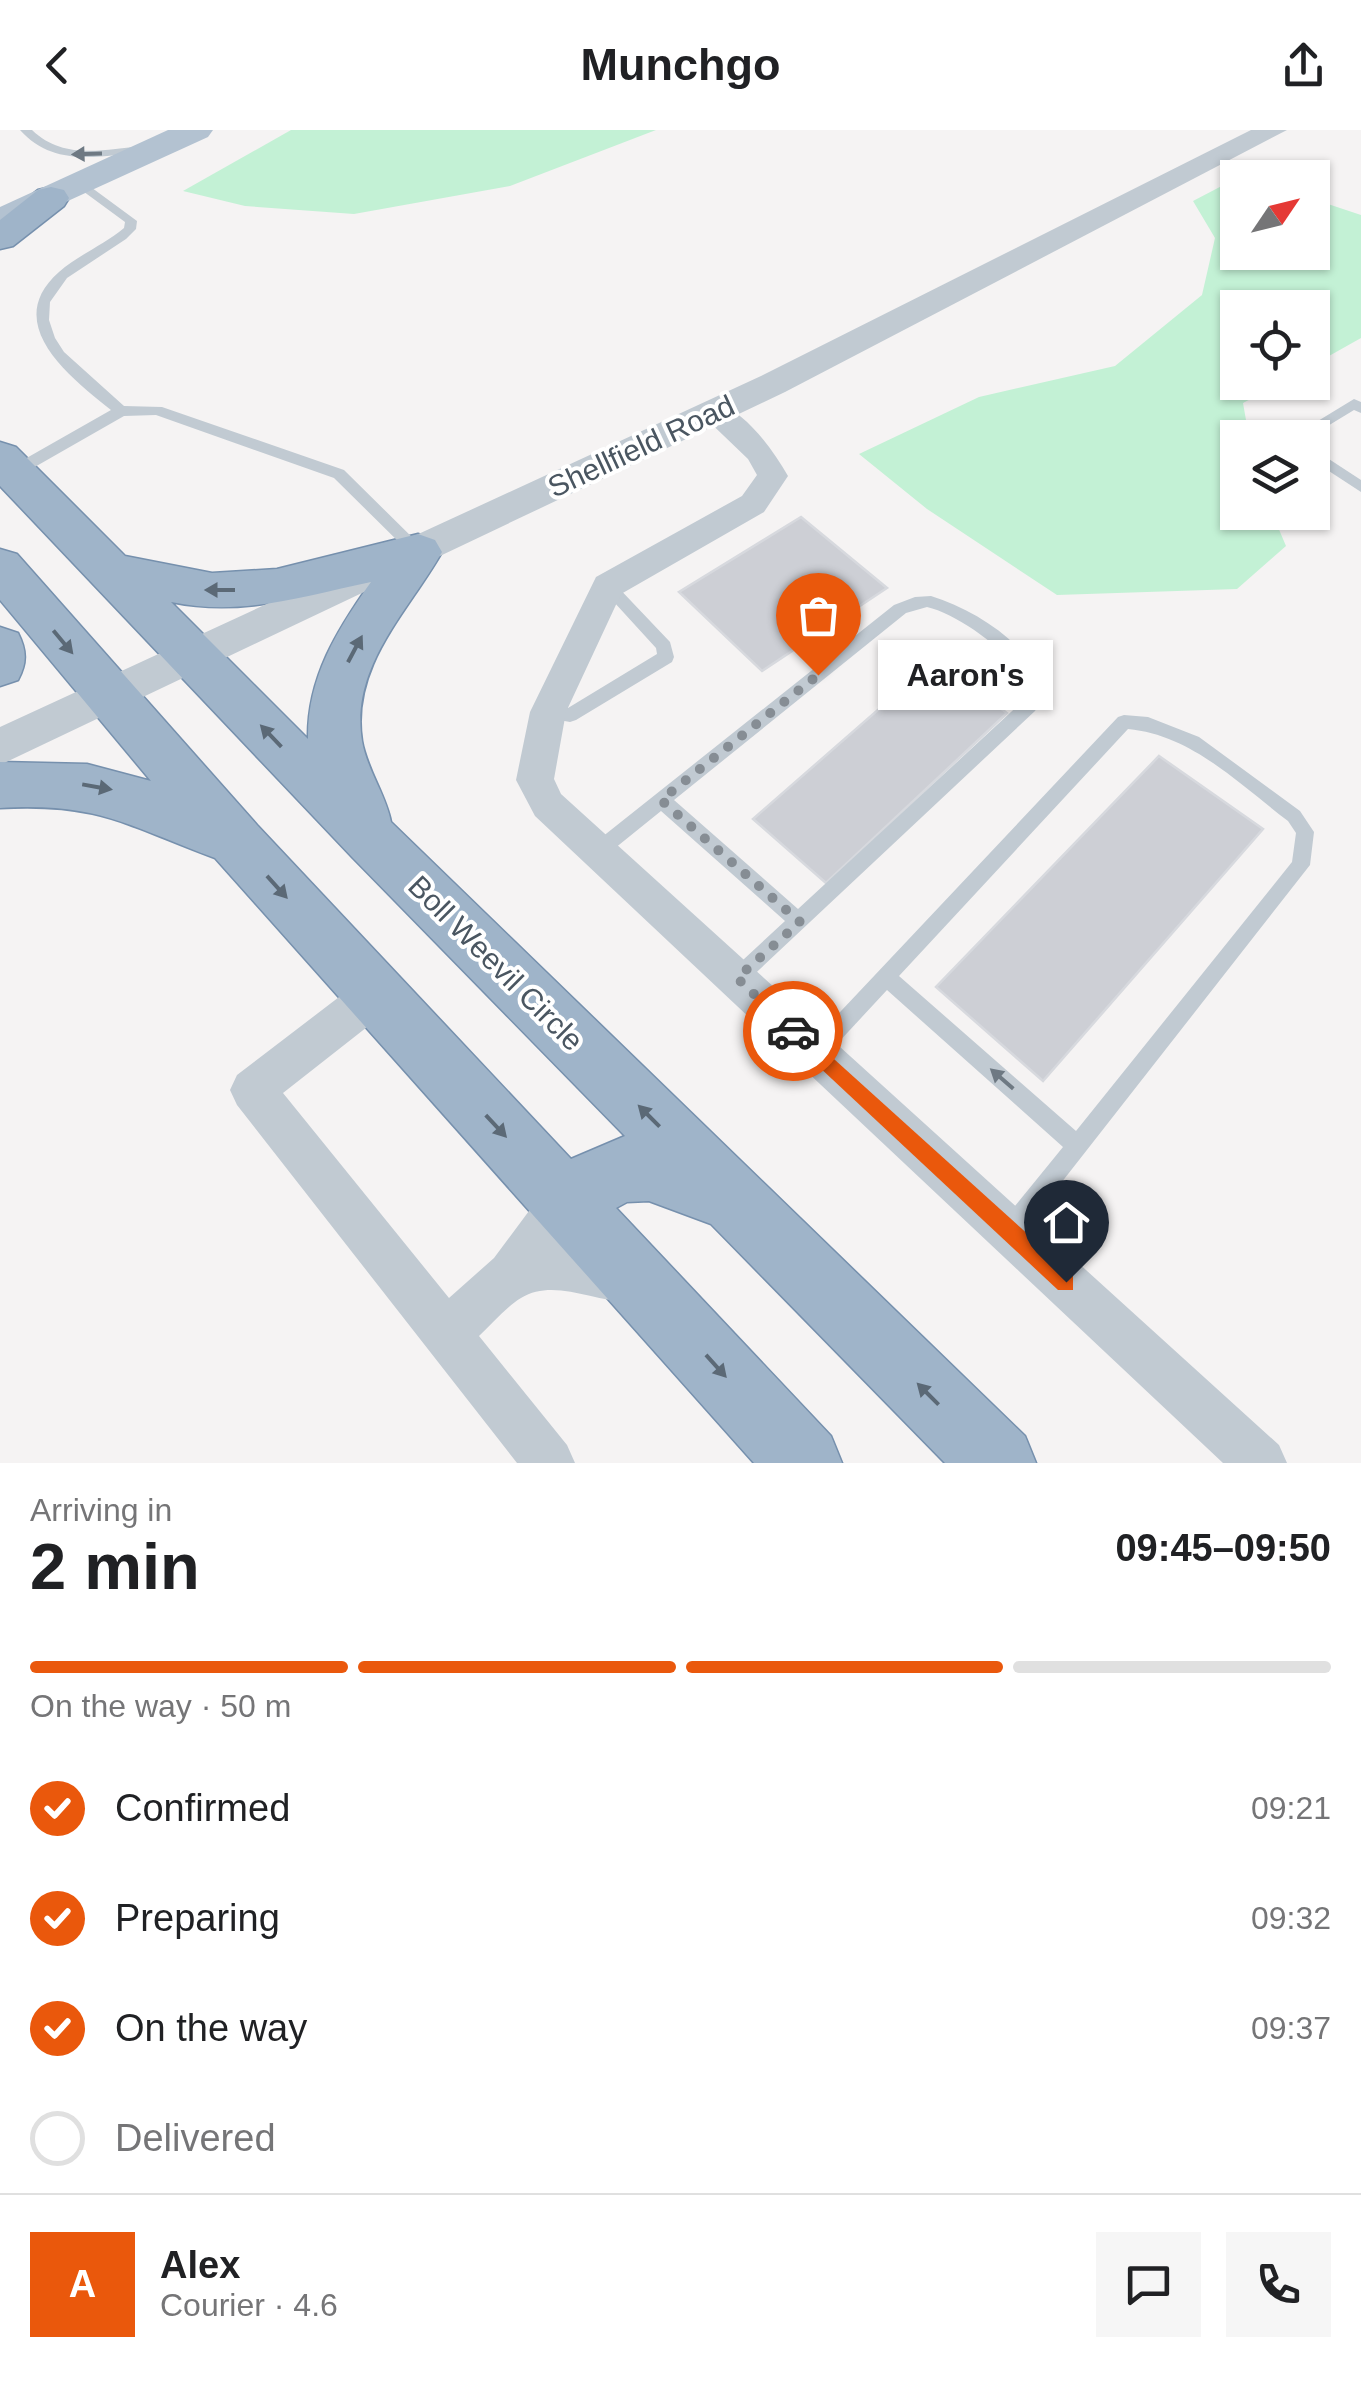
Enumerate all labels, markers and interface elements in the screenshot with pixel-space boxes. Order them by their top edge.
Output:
icon: back [30,38,85,93]
icon: share [1276,38,1331,93]
text: Munchgo [581,39,780,90]
one-way arrow [71,146,103,162]
north arrow [1220,160,1330,270]
map controls [1220,160,1330,530]
button: locate [1220,290,1330,400]
street label: Shellfield Road [543,388,739,504]
button: layers [1220,420,1330,530]
pin [776,573,861,676]
one-way arrow [204,582,236,598]
icon: bag [791,588,846,643]
one-way arrow [52,629,74,654]
one-way arrow [347,635,364,664]
callout: Aaron's [878,640,1053,710]
text: Aaron's [907,657,1024,693]
one-way arrow [260,725,283,749]
one-way arrow [82,780,113,795]
street label: Boll Weevil Circle [402,869,590,1057]
one-way arrow [265,874,287,899]
courier [743,981,843,1081]
icon: car [766,1004,821,1059]
one-way arrow [990,1069,1015,1091]
one-way arrow [637,1104,661,1128]
one-way arrow [484,1114,507,1138]
pin [1024,1180,1109,1283]
icon: home [1039,1195,1094,1250]
one-way arrow [704,1354,727,1378]
one-way arrow [917,1383,941,1407]
text: Arriving in [30,1492,172,1528]
text: 09:45–09:50 [1115,1527,1331,1569]
text: 2 min [30,1530,200,1603]
text: On the way · 50 m [30,1688,291,1724]
icon: check [30,1781,85,1836]
text: Confirmed [115,1787,290,1829]
text: 09:21 [1251,1790,1331,1826]
icon: check [30,1891,85,1946]
text: Preparing [115,1897,280,1939]
text: 09:32 [1251,1900,1331,1936]
icon: check [30,2001,85,2056]
text: On the way [115,2007,307,2049]
text: 09:37 [1251,2010,1331,2046]
text: Delivered [115,2117,276,2159]
button: chat [1096,2232,1201,2337]
button: phone [1226,2232,1331,2337]
text: Alex [160,2244,240,2286]
text: A [69,2263,96,2305]
text: Courier · 4.6 [160,2287,338,2323]

